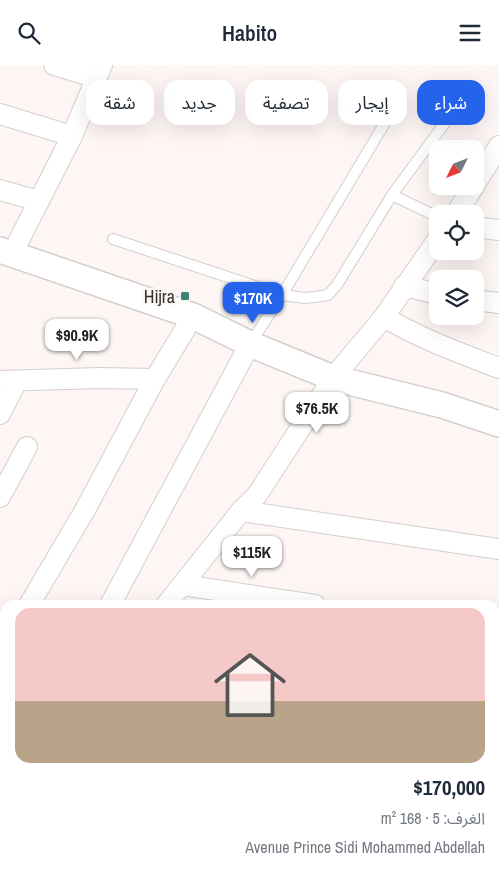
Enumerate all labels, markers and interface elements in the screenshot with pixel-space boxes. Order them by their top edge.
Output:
text: Habito [222,18,277,48]
icon: search [15,19,43,47]
icon: menu [456,19,484,47]
chip: شقة [86,80,154,125]
chip: جديد [164,80,235,125]
chip: تصفية [245,80,328,125]
chip: إيجار [338,80,407,125]
chip: شراء [417,80,485,125]
north arrow [429,140,484,195]
map controls [429,140,484,325]
button: locate [429,205,484,260]
button: layers [429,270,484,325]
pin: $170K [218,281,288,324]
place label: Hijra [144,284,175,309]
text: $170K [234,287,272,309]
marker: Hijra [179,290,191,302]
pin: $90.9K [36,319,118,361]
text: $90.9K [56,324,98,346]
pin: $76.5K [276,391,358,434]
text: $76.5K [296,397,338,419]
pin: $115K [217,535,287,578]
text: $115K [233,541,271,563]
icon: home [205,640,295,730]
text: $170,000 [413,773,485,802]
text: الغرف: 5 · 168 m² [381,807,485,829]
text: Avenue Prince Sidi Mohammed Abdellah [245,836,485,858]

